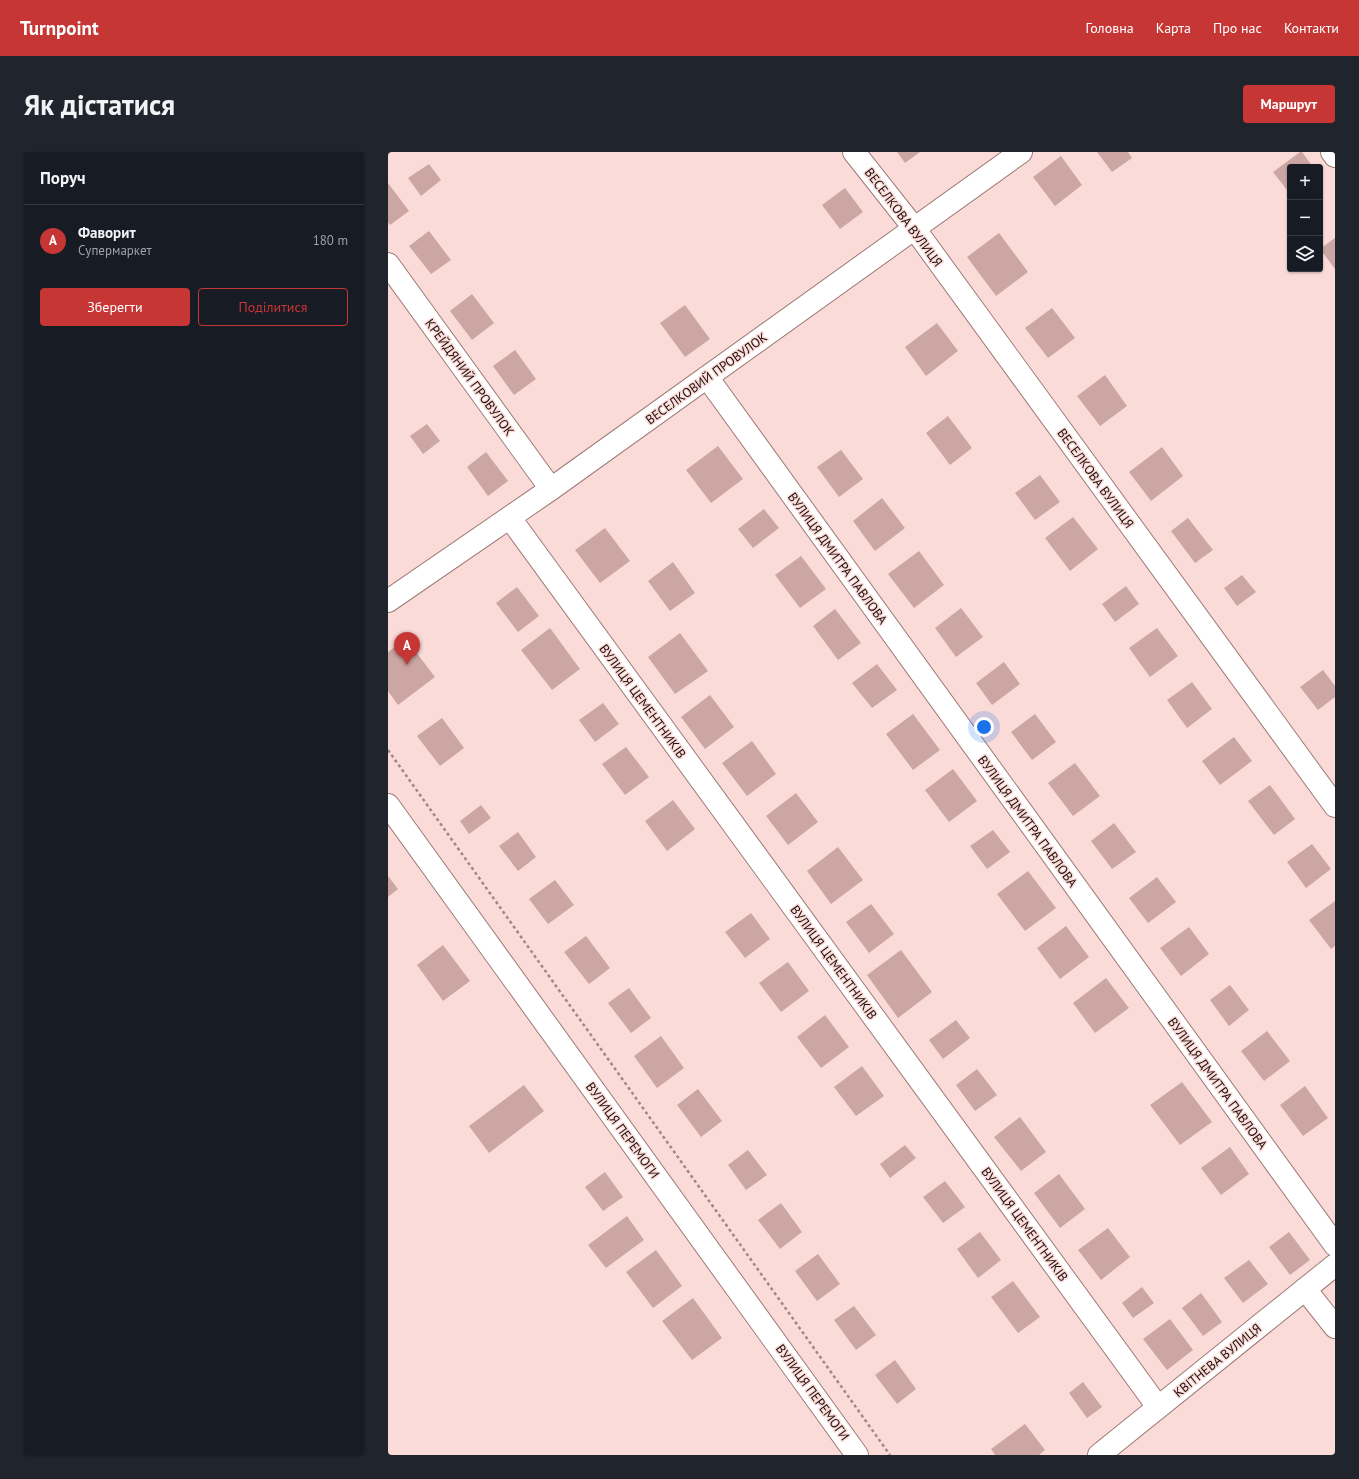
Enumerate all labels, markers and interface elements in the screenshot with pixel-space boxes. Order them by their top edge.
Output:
text: Turnpoint [20,16,99,40]
text: Головна [1086,19,1134,37]
text: Карта [1156,19,1191,37]
text: Про нас [1213,19,1262,37]
text: Контакти [1284,19,1339,37]
button: Маршрут [1243,85,1335,123]
text: Як дістатися [24,86,175,123]
street label: ВЕСЕЛКОВА ВУЛИЦЯ [861,164,946,270]
map controls [1287,164,1323,272]
button: + [1287,164,1323,200]
text: Поруч [40,167,86,189]
button: − [1287,200,1323,236]
text: Фаворит [78,223,136,242]
text: A [49,232,57,249]
text: 180 m [313,232,348,249]
button: layers [1287,236,1323,272]
text: Супермаркет [78,242,152,259]
button: Зберегти [40,288,190,326]
button: Поділитися [198,288,348,326]
street label: КРЕЙДЯНИЙ ПРОВУЛОК [421,315,518,439]
street label: ВЕСЕЛКОВИЙ ПРОВУЛОК [642,329,770,428]
street label: ВЕСЕЛКОВА ВУЛИЦЯ [1054,425,1138,532]
street label: ВУЛИЦЯ ДМИТРА ПАВЛОВА [784,489,891,628]
pin: A [394,632,420,665]
street label: ВУЛИЦЯ ЦЕМЕНТНИКІВ [595,641,690,762]
your location [974,717,994,737]
street label: ВУЛИЦЯ ДМИТРА ПАВЛОВА [974,752,1081,891]
street label: ВУЛИЦЯ ЦЕМЕНТНИКІВ [786,902,881,1023]
street label: ВУЛИЦЯ ДМИТРА ПАВЛОВА [1164,1014,1271,1153]
street label: ВУЛИЦЯ ПЕРЕМОГИ [582,1079,663,1182]
street label: ВУЛИЦЯ ЦЕМЕНТНИКІВ [977,1164,1072,1285]
street label: КВІТНЕВА ВУЛИЦЯ [1170,1320,1265,1401]
street label: ВУЛИЦЯ ПЕРЕМОГИ [772,1341,853,1444]

